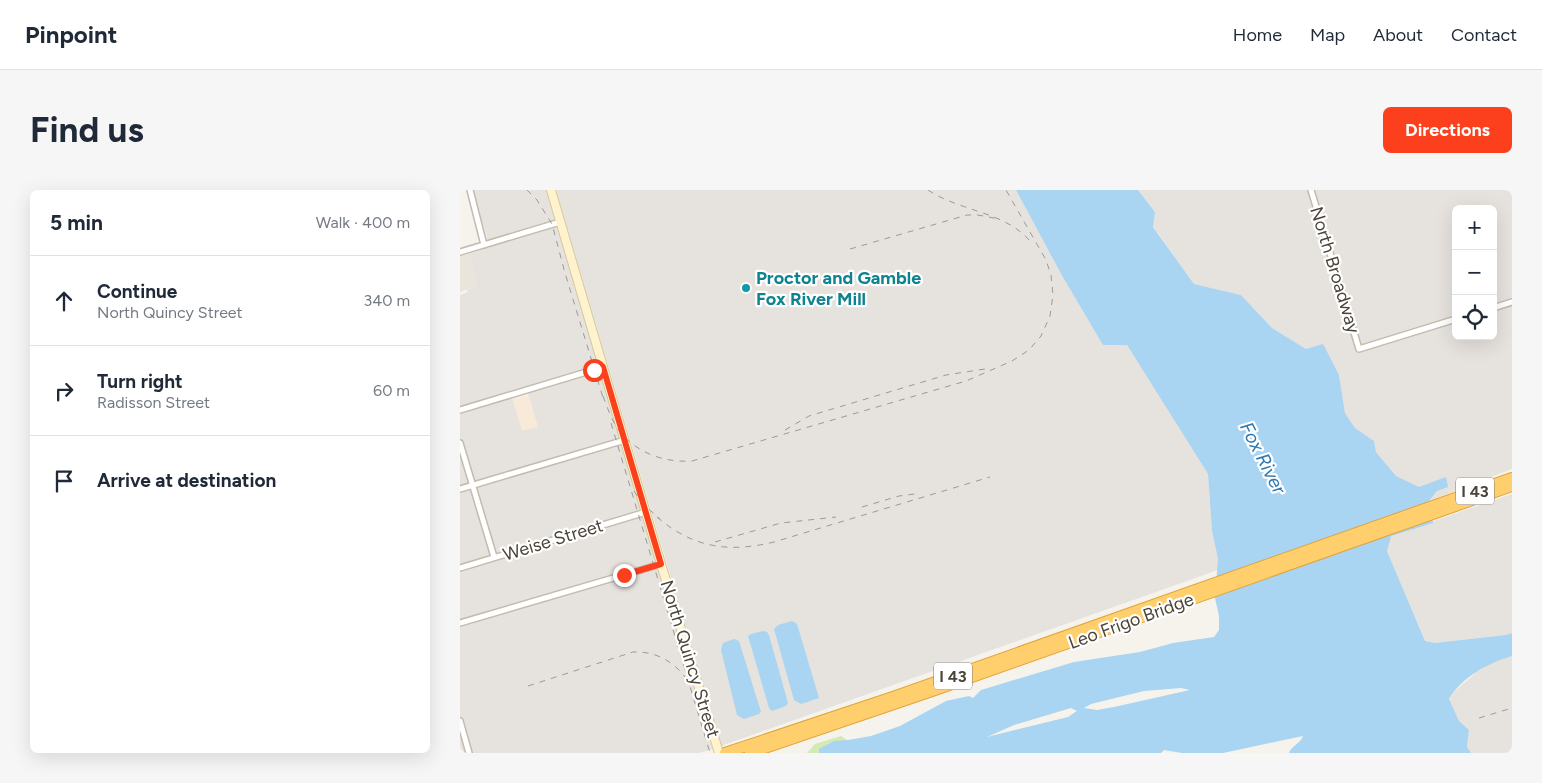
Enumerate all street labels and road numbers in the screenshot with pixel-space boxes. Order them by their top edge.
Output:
street label: North Broadway [1305,204,1365,337]
road number: I 43 [1456,478,1494,504]
street label: Weise Street [500,514,606,566]
street label: North Quincy Street [656,577,725,741]
street label: Leo Frigo Bridge [1065,588,1197,654]
road number: I 43 [934,662,972,690]

